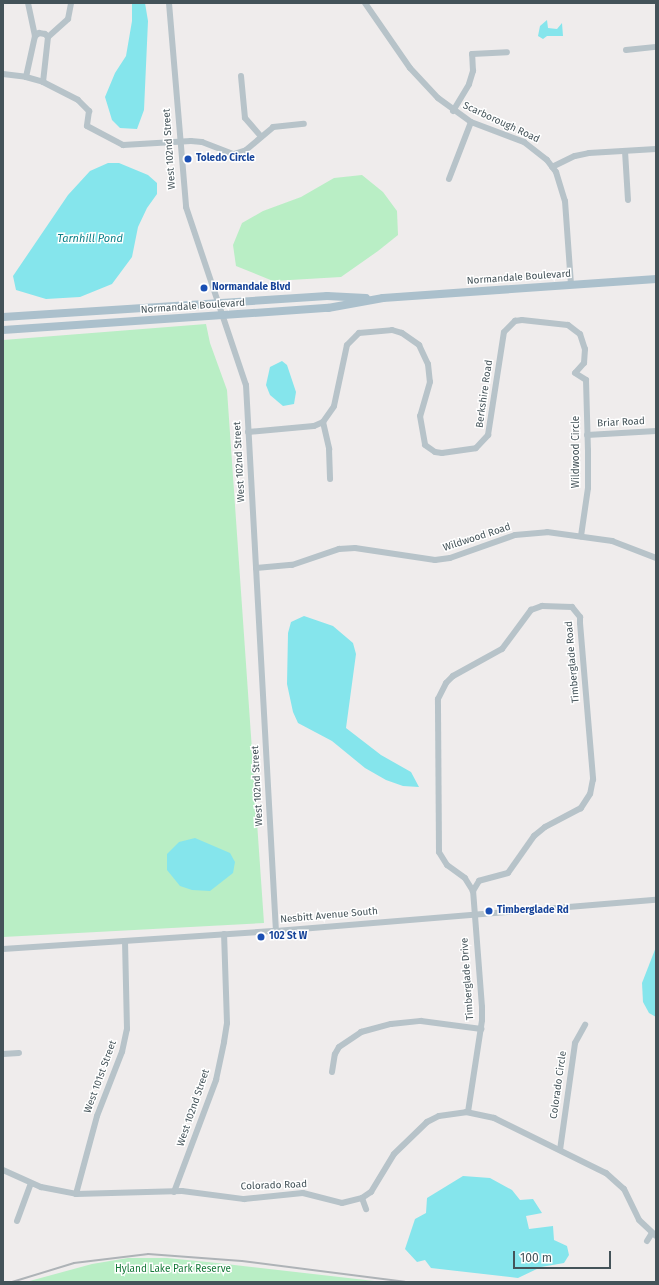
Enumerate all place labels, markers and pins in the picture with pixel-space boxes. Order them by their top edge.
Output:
place label: Toledo Circle [196,153,255,165]
marker: Toledo Circle [183,154,193,164]
place label: Normandale Blvd [212,282,290,294]
marker: Normandale Blvd [199,283,209,293]
place label: Timberglade Rd [497,905,569,917]
marker: Timberglade Rd [484,906,494,916]
place label: 102 St W [269,931,307,943]
marker: 102 St W [256,932,266,942]

